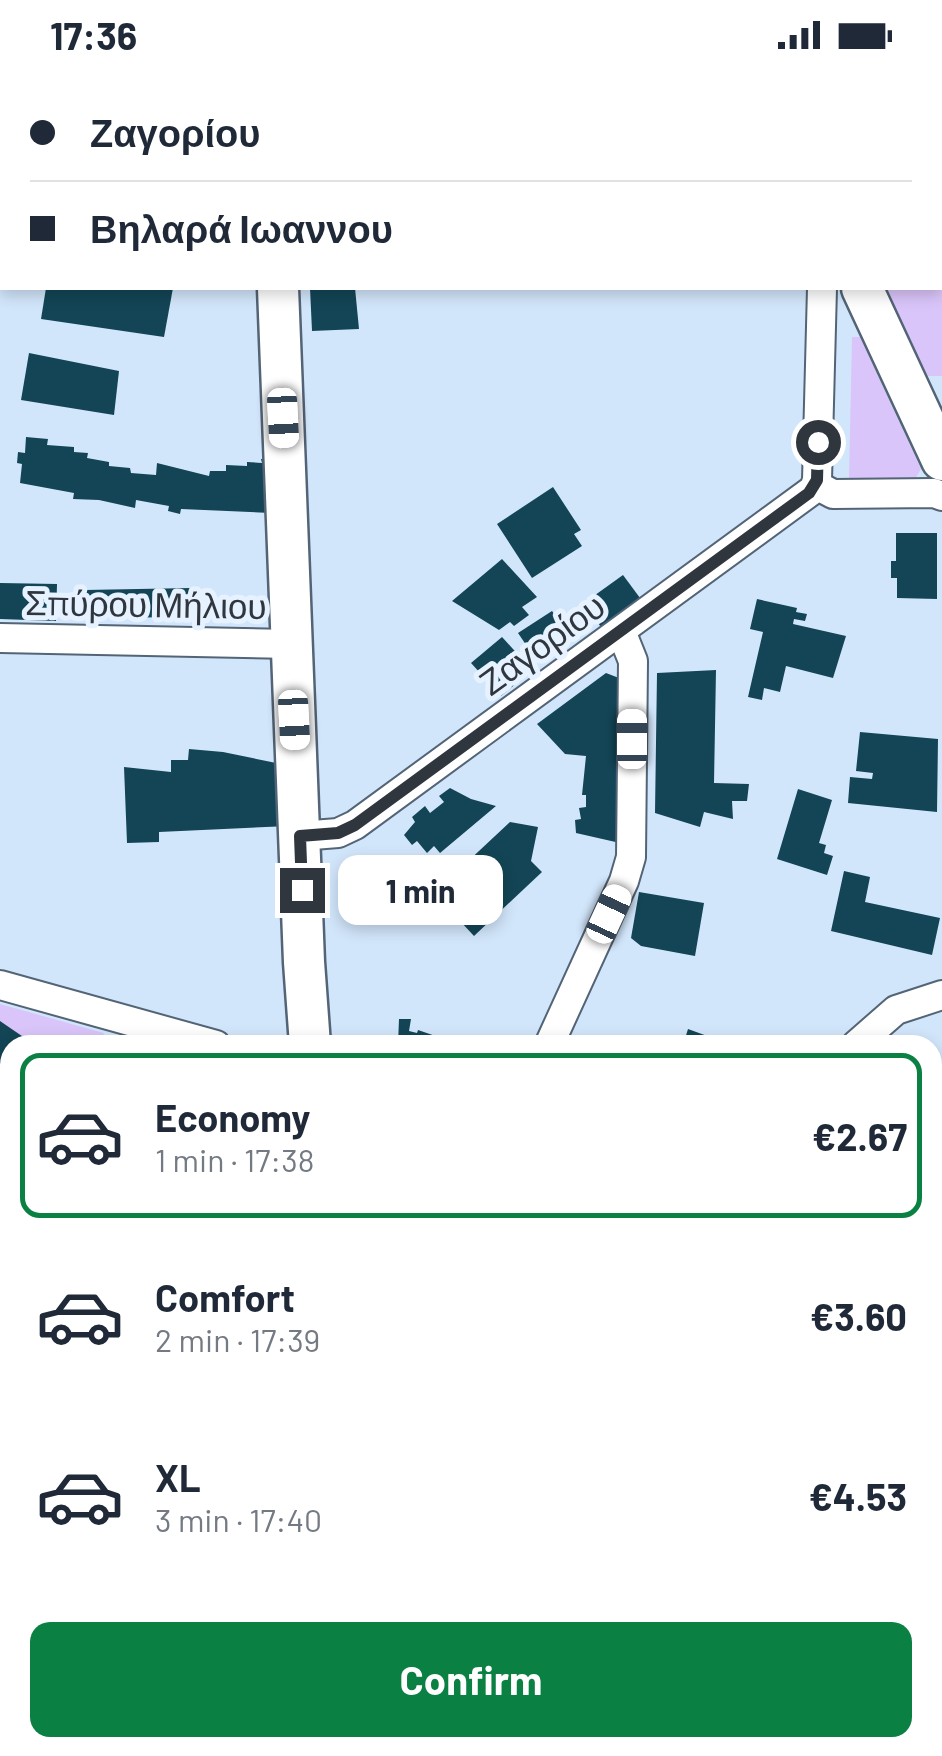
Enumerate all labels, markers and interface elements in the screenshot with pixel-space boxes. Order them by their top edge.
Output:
text: 17:36 [50,12,137,58]
text: Ζαγορίου [90,109,260,155]
text: Βηλαρά Ιωαννου [90,205,393,251]
car [266,387,300,449]
route start [796,420,841,465]
street label: Σπύρου Μήλιου [25,580,267,626]
street label: Ζαγορίου [470,583,612,703]
car [277,689,311,751]
car [617,709,647,769]
callout: 1 min [337,855,502,925]
route end [280,868,325,913]
text: 1 min [385,871,456,909]
car [583,880,635,948]
icon: car [35,1091,125,1181]
text: Economy [155,1094,310,1140]
text: €2.67 [812,1113,907,1159]
text: 1 min · 17:38 [155,1140,314,1178]
icon: car [35,1271,125,1361]
text: Comfort [155,1274,295,1320]
text: €3.60 [810,1293,907,1339]
text: 2 min · 17:39 [155,1320,320,1358]
icon: car [35,1451,125,1541]
text: XL [155,1454,201,1500]
text: €4.53 [809,1473,907,1519]
text: 3 min · 17:40 [155,1500,322,1538]
button: Confirm [30,1622,912,1737]

